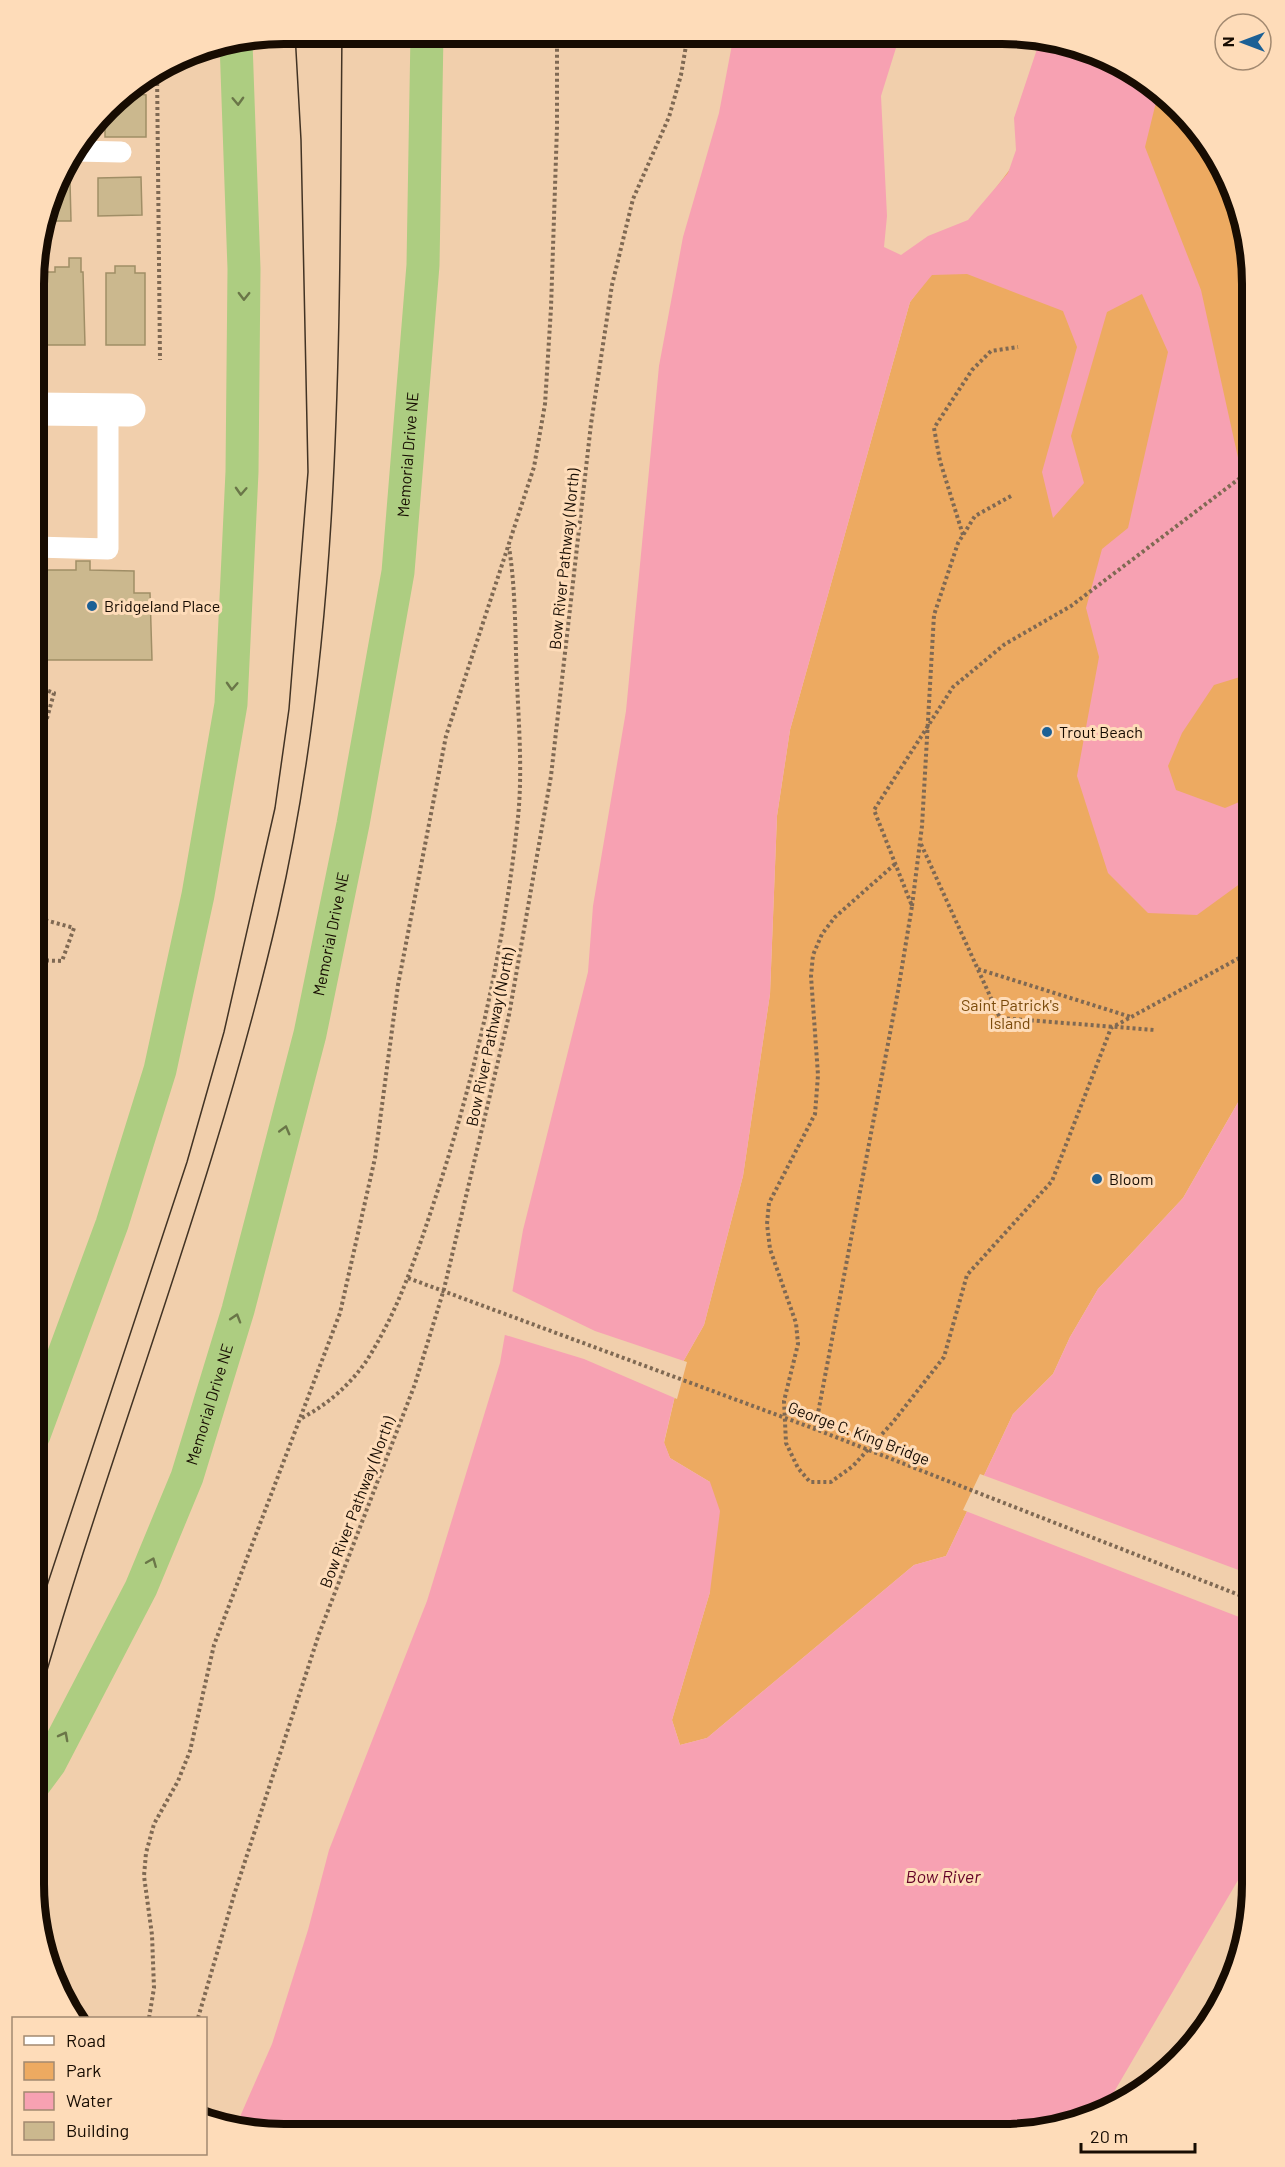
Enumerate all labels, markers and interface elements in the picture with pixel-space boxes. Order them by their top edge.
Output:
north arrow [1213,12,1273,72]
text: N [1218,37,1237,47]
one-way arrow [231,96,244,105]
one-way arrow [238,291,250,300]
street label: Memorial Drive NE [392,391,422,518]
street label: Bow River Pathway (North) [545,467,583,651]
one-way arrow [235,486,248,495]
place label: Bridgeland Place [104,596,220,615]
marker: Bridgeland Place [85,599,99,613]
one-way arrow [226,681,239,690]
place label: Trout Beach [1059,722,1143,741]
marker: Trout Beach [1040,725,1054,739]
street label: Memorial Drive NE [308,870,352,997]
street label: Bow River Pathway (North) [461,945,518,1128]
park label: Saint Patrick's Island [961,995,1059,1032]
one-way arrow [277,1125,290,1135]
place label: Bloom [1109,1169,1153,1188]
marker: Bloom [1090,1172,1104,1186]
one-way arrow [228,1313,241,1324]
street label: Memorial Drive NE [181,1341,236,1467]
street label: George C. King Bridge [786,1397,933,1468]
street label: Bow River Pathway (North) [315,1413,398,1590]
one-way arrow [145,1558,157,1569]
one-way arrow [57,1732,68,1742]
water label: Bow River [906,1865,981,1887]
legend [12,2017,207,2155]
text: Road [66,2029,106,2051]
text: Park [66,2059,101,2081]
text: Water [66,2089,113,2111]
scale bar [1081,2116,1195,2154]
text: Building [66,2119,129,2141]
text: 20 m [1090,2125,1128,2147]

